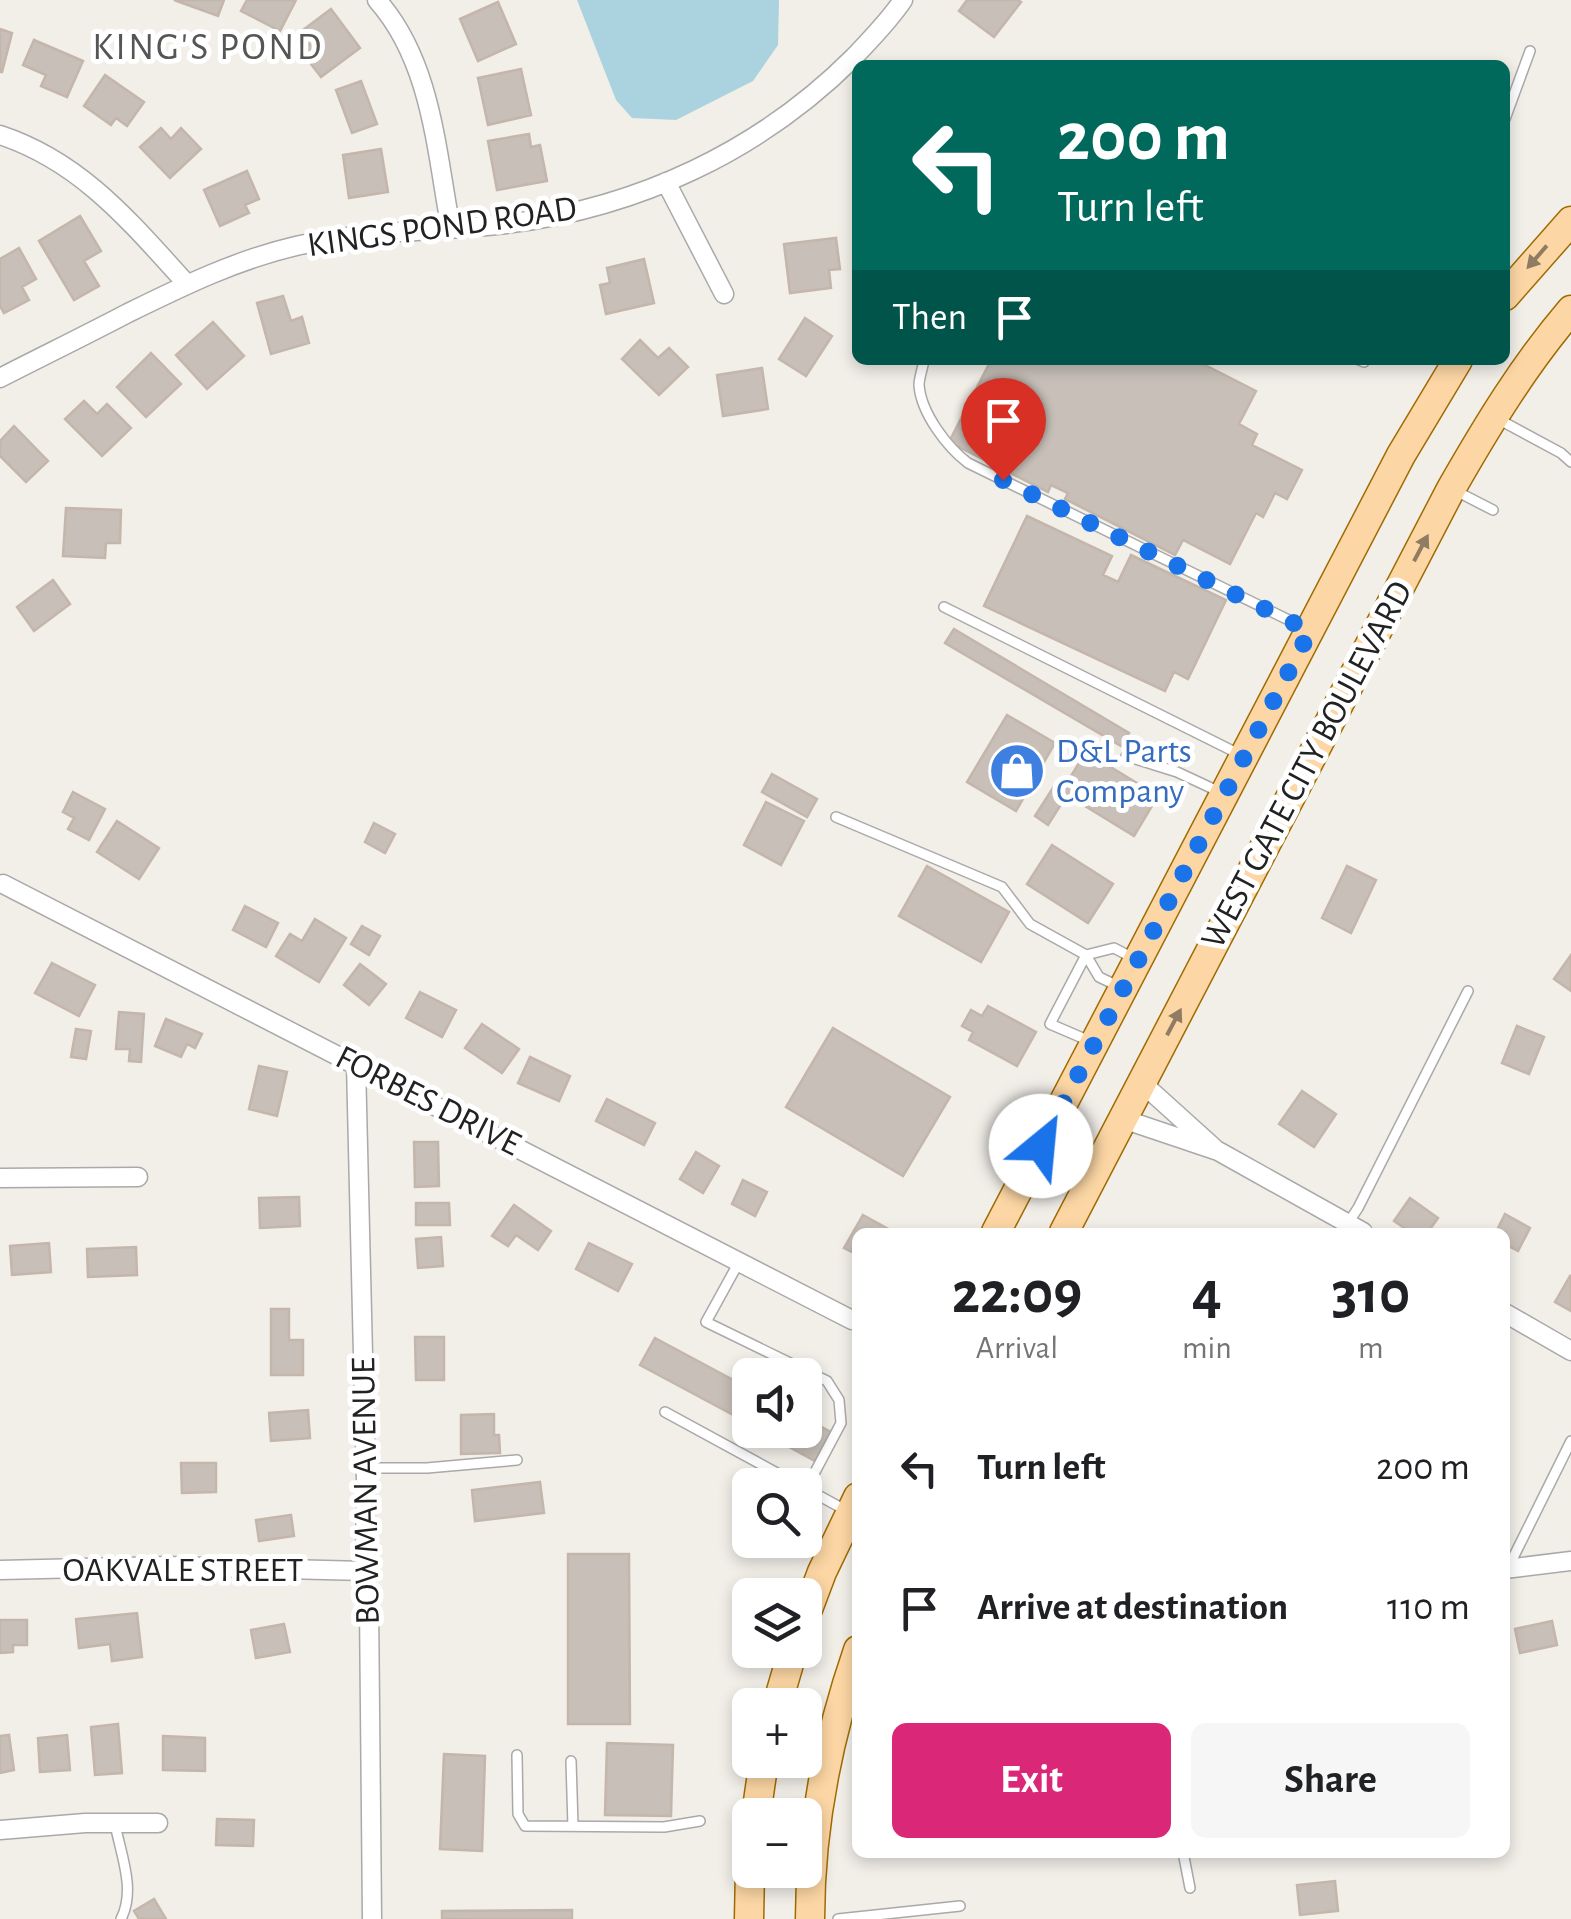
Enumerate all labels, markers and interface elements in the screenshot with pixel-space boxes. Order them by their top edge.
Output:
district label: KING'S POND [92,29,324,67]
icon: left [892,100,1022,230]
text: 200 m [1057,103,1230,173]
text: Turn left [1057,185,1204,230]
street label: KINGS POND ROAD [305,191,579,263]
one-way arrow [1526,245,1549,269]
icon: arrive [987,290,1042,345]
text: Then [892,299,967,337]
pin [961,378,1046,481]
icon: arrive [976,393,1031,448]
one-way arrow [1412,533,1429,562]
street label: WEST GATE CITY BOULEVARD [1195,576,1419,954]
place label: D&L Parts Company [1056,734,1192,809]
shop icon: D&L Parts Company [987,741,1047,801]
one-way arrow [1165,1007,1182,1036]
street label: FORBES DRIVE [330,1040,526,1163]
position arrow [989,1094,1093,1198]
text: 22:09 [952,1264,1082,1324]
text: 4 [1192,1264,1222,1324]
text: 310 [1332,1264,1410,1324]
text: Arrival [976,1332,1058,1364]
text: min [1182,1332,1232,1364]
text: m [1358,1332,1384,1364]
street label: BOWMAN AVENUE [346,1357,386,1625]
map controls [732,1358,822,1888]
button: sound [732,1358,822,1448]
icon: left [892,1441,947,1496]
text: Turn left [977,1449,1105,1487]
text: 200 m [1376,1449,1470,1487]
button: search [732,1468,822,1558]
street label: OAKVALE STREET [63,1553,303,1588]
button: layers [732,1578,822,1668]
icon: arrive [892,1581,947,1636]
text: Arrive at destination [977,1589,1288,1627]
text: 110 m [1387,1589,1470,1627]
button: + [732,1688,822,1778]
button: Exit [892,1723,1171,1838]
button: Share [1191,1723,1470,1838]
button: − [732,1798,822,1888]

